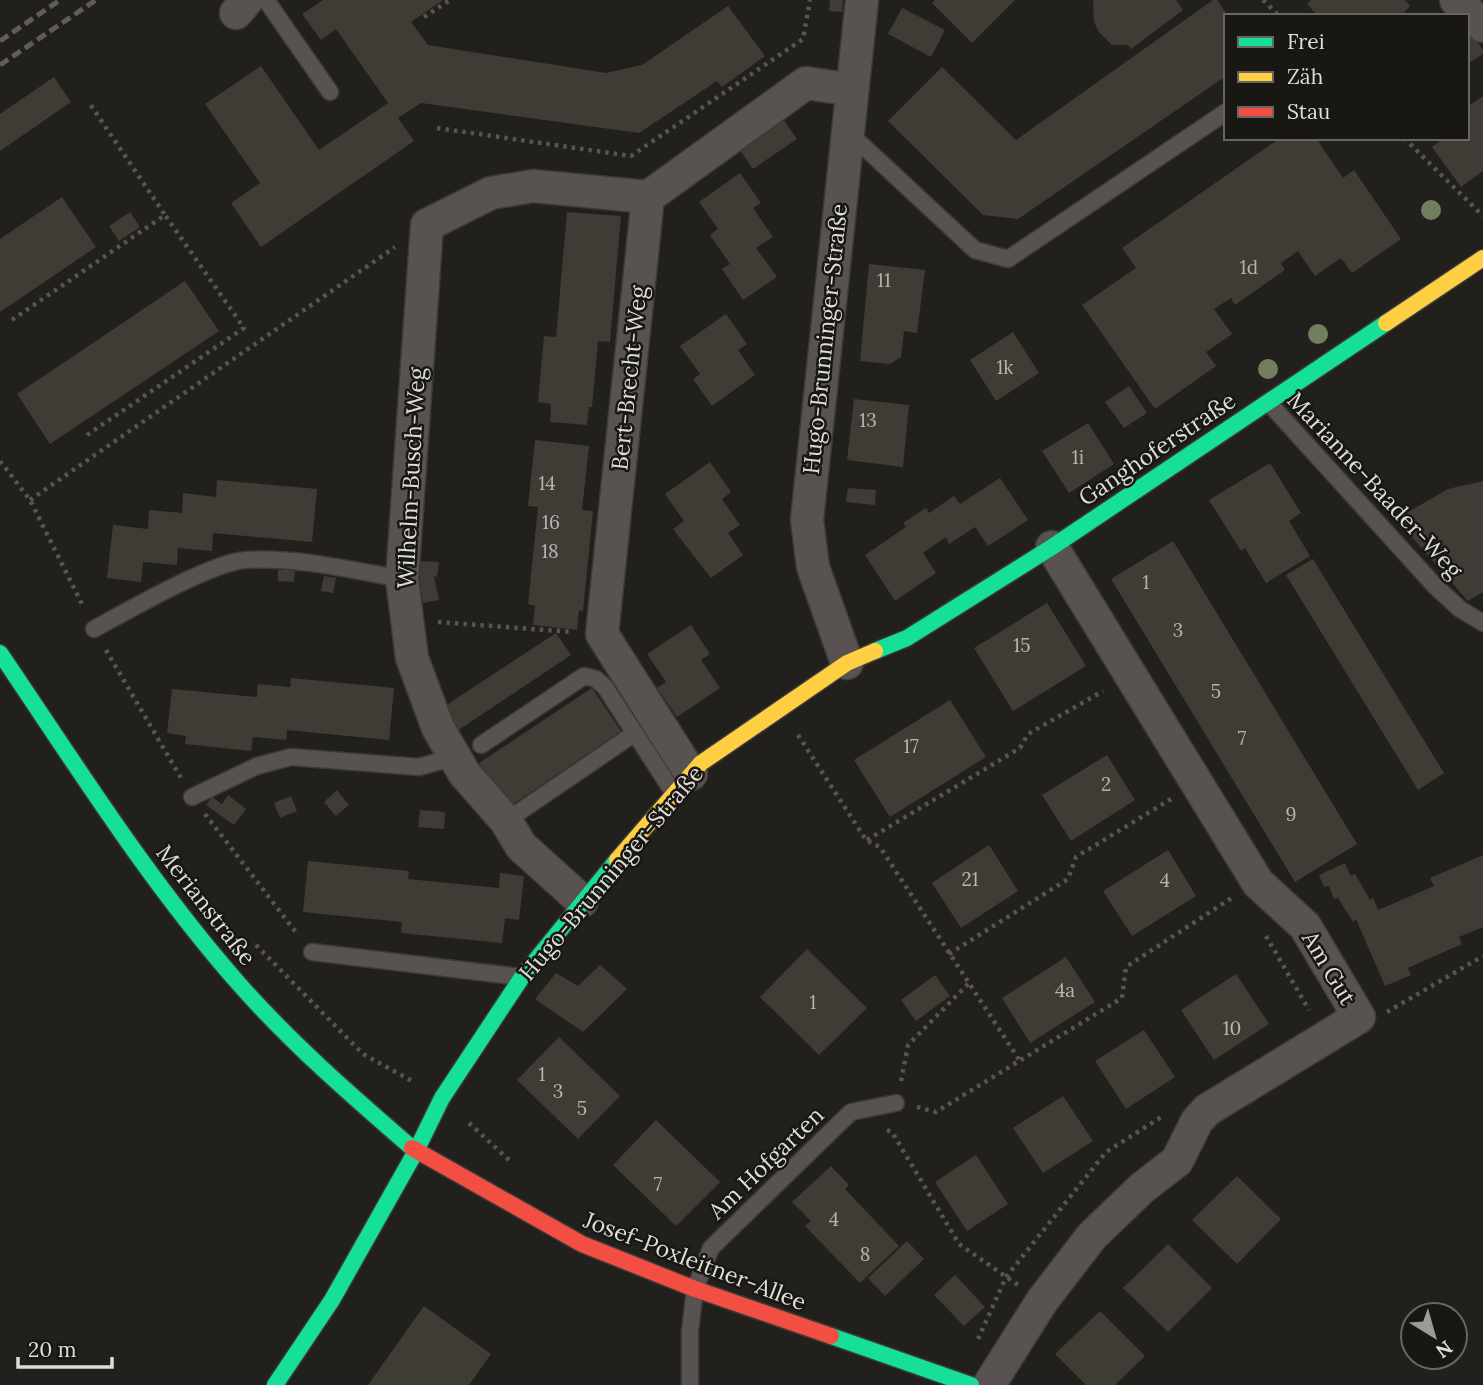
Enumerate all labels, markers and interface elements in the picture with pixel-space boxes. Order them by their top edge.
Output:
legend [1224,14,1469,140]
text: Frei [1287,28,1325,55]
text: Zäh [1287,63,1323,90]
text: Stau [1287,98,1330,125]
street label: Hugo-Brunninger-Straße [796,202,853,476]
house number: 1d [1240,255,1258,279]
house number: 11 [877,268,891,292]
street label: Bert-Brecht-Weg [604,283,653,472]
house number: 1k [996,355,1014,379]
street label: Wilhelm-Busch-Weg [390,365,431,589]
street label: Ganghoferstraße [1073,385,1241,512]
street label: Marianne-Baader-Weg [1281,385,1470,585]
house number: 13 [859,408,877,432]
house number: 1i [1072,445,1084,469]
house number: 14 [538,471,556,495]
house number: 16 [542,510,560,534]
house number: 18 [541,539,559,563]
house number: 1 [1143,570,1150,594]
house number: 3 [1173,618,1183,642]
house number: 15 [1013,633,1031,657]
house number: 5 [1211,679,1221,703]
house number: 7 [1238,726,1247,750]
house number: 17 [903,734,919,758]
street label: Hugo-Brunninger-Straße [512,759,709,986]
house number: 2 [1101,772,1111,796]
house number: 9 [1286,802,1296,826]
street label: Merianstraße [150,839,262,971]
house number: 21 [961,867,979,891]
house number: 4 [1160,868,1170,892]
street label: Am Gut [1296,925,1363,1010]
house number: 4a [1055,978,1075,1002]
house number: 1 [810,990,817,1014]
house number: 10 [1223,1016,1241,1040]
house number: 1 [539,1062,546,1086]
house number: 3 [553,1079,563,1103]
house number: 5 [577,1096,587,1120]
street label: Am Hofgarten [701,1100,830,1226]
house number: 7 [654,1172,663,1196]
street label: Josef-Poxleitner-Allee [579,1204,810,1316]
house number: 4 [829,1207,839,1231]
house number: 8 [860,1242,870,1266]
north arrow [1399,1301,1469,1371]
scale bar [18,1326,112,1370]
text: 20 m [28,1336,77,1363]
text: N [1431,1336,1457,1364]

